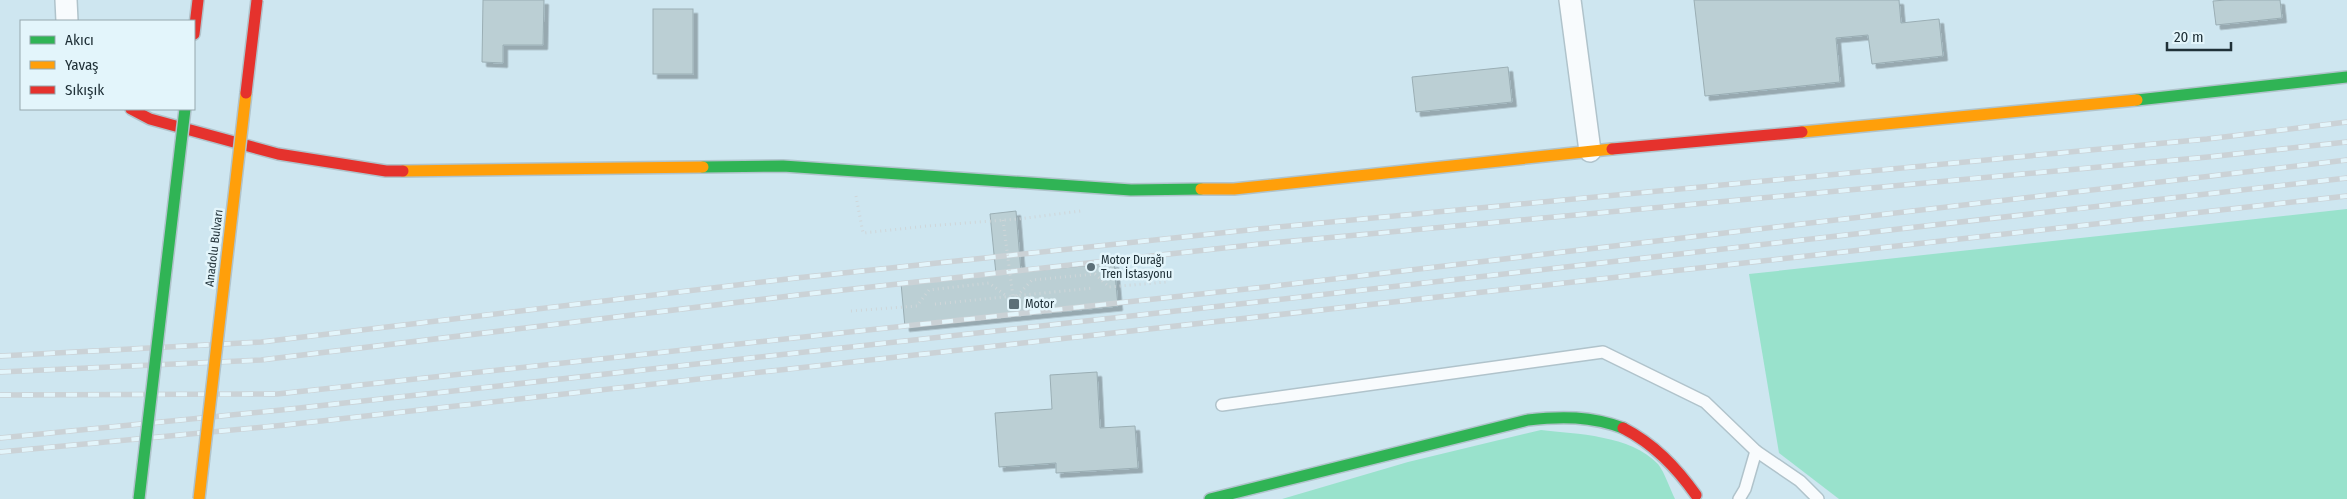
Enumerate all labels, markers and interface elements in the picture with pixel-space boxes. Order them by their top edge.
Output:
legend [20,20,195,110]
scale bar [2167,20,2231,52]
text: 20 m [2174,28,2204,46]
text: Akıcı [65,31,94,49]
text: Yavaş [65,56,99,74]
text: Sıkışık [65,81,104,99]
street label: Anadolu Bulvarı [202,209,226,287]
place label: Motor Durağı Tren İstasyonu [1101,253,1172,281]
marker: Motor Durağı Tren İstasyonu [1085,261,1097,273]
marker: Motor [1007,297,1021,311]
place label: Motor [1025,297,1055,311]

